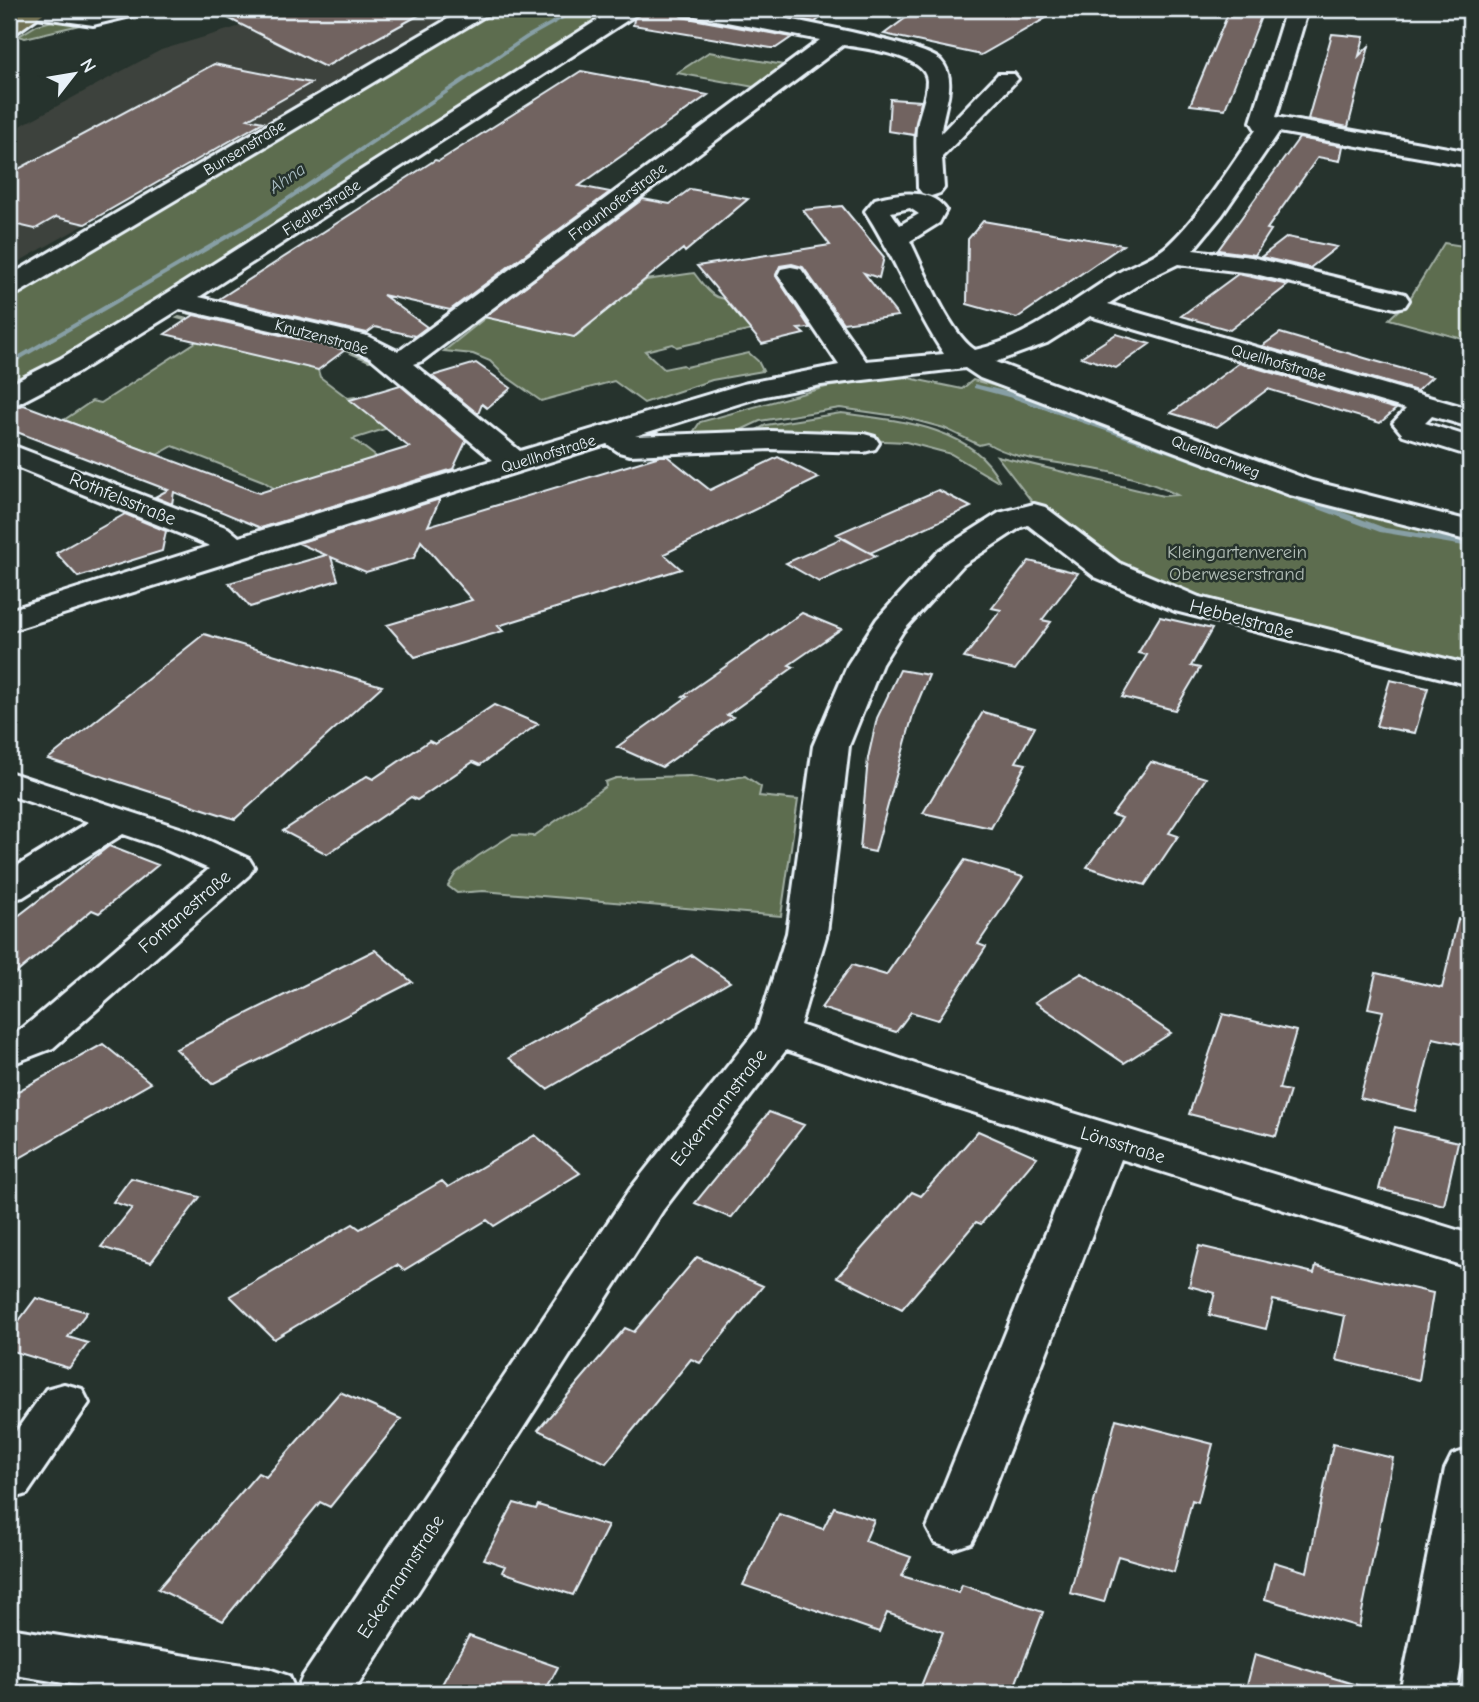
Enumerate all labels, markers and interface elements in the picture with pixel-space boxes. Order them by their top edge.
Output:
north arrow [38,38,108,108]
text: N [75,55,100,77]
street label: Bunsenstraße [200,116,289,179]
water label: Ahna [264,159,309,199]
street label: Fraunhoferstraße [565,159,670,245]
street label: Fiedlerstraße [279,176,364,240]
street label: Knutzenstraße [273,316,370,358]
street label: Quellhofstraße [1229,341,1328,385]
street label: Quellhofstraße [499,431,598,477]
street label: Quellbachweg [1169,432,1262,482]
street label: Rothfelsstraße [66,468,179,530]
park label: Kleingartenverein Oberweserstrand [1167,541,1307,585]
street label: Hebbelstraße [1187,594,1296,643]
street label: Fontanestraße [134,866,235,958]
street label: Eckermannstraße [666,1045,771,1171]
street label: Lönsstraße [1078,1122,1168,1168]
street label: Eckermannstraße [353,1511,449,1642]

